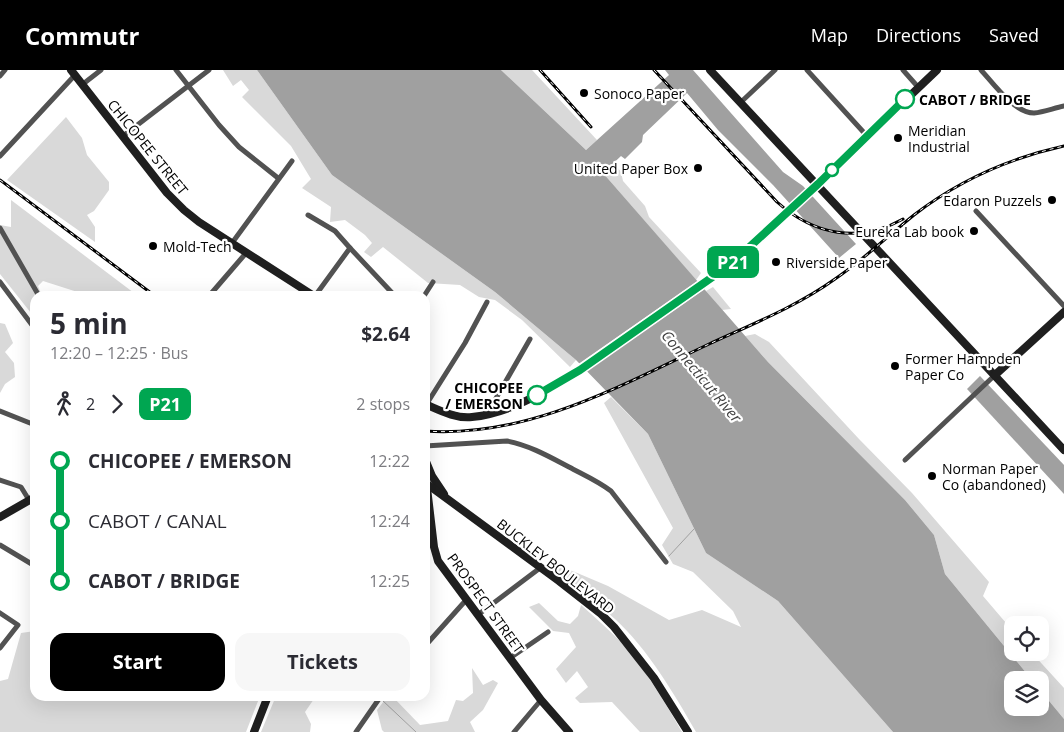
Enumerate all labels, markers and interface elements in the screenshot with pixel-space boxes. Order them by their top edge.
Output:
text: Commutr [25,19,139,52]
text: Map [811,23,848,47]
text: Directions [876,23,961,47]
text: Saved [989,23,1039,47]
place label: Sonoco Paper [594,84,684,103]
marker: Sonoco Paper [578,87,590,99]
marker: CABOT / BRIDGE [895,89,915,109]
place label: CABOT / BRIDGE [919,90,1031,109]
street label: CHICOPEE STREET [104,95,193,199]
place label: Meridian Industrial [908,121,970,156]
marker: Meridian Industrial [892,132,904,144]
place label: United Paper Box [574,159,689,178]
marker: United Paper Box [692,162,704,174]
unlabelled marker [825,163,839,177]
place label: Edaron Puzzels [943,191,1042,210]
marker: Edaron Puzzels [1046,194,1058,206]
place label: Eureka Lab book [855,222,965,241]
marker: Eureka Lab book [968,225,980,237]
place label: Mold-Tech [163,237,231,256]
marker: Mold-Tech [147,240,159,252]
line badge: P21 [704,246,762,278]
text: P21 [717,250,749,274]
place label: Riverside Paper [786,253,888,272]
marker: Riverside Paper [770,256,782,268]
text: 5 min [50,304,128,342]
text: $2.64 [361,321,410,347]
water label: Connecticut River [658,326,747,427]
text: 12:20 – 12:25 · Bus [50,342,188,364]
place label: Former Hampden Paper Co [905,349,1021,384]
marker: Former Hampden Paper Co [889,360,901,372]
place label: CHICOPEE / EMERSON [445,378,523,413]
marker: CHICOPEE / EMERSON [527,385,547,405]
icon: walk [50,390,78,418]
icon: forward [103,390,131,418]
text: P21 [149,392,181,416]
text: 2 [86,393,95,415]
text: 2 stops [356,393,410,415]
text: CHICOPEE / EMERSON [88,448,292,474]
text: 12:22 [369,450,410,472]
place label: Norman Paper Co (abandoned) [942,459,1046,494]
marker: Norman Paper Co (abandoned) [926,470,938,482]
text: CABOT / CANAL [88,508,227,534]
text: 12:24 [369,510,410,532]
street label: BUCKLEY BOULEVARD [493,514,619,618]
street label: PROSPECT STREET [443,549,529,657]
text: CABOT / BRIDGE [88,568,240,594]
text: 12:25 [369,570,410,592]
map controls [1004,616,1049,716]
button: locate [1004,616,1049,661]
button: Start [50,633,225,691]
button: Tickets [235,633,410,691]
button: layers [1004,671,1049,716]

